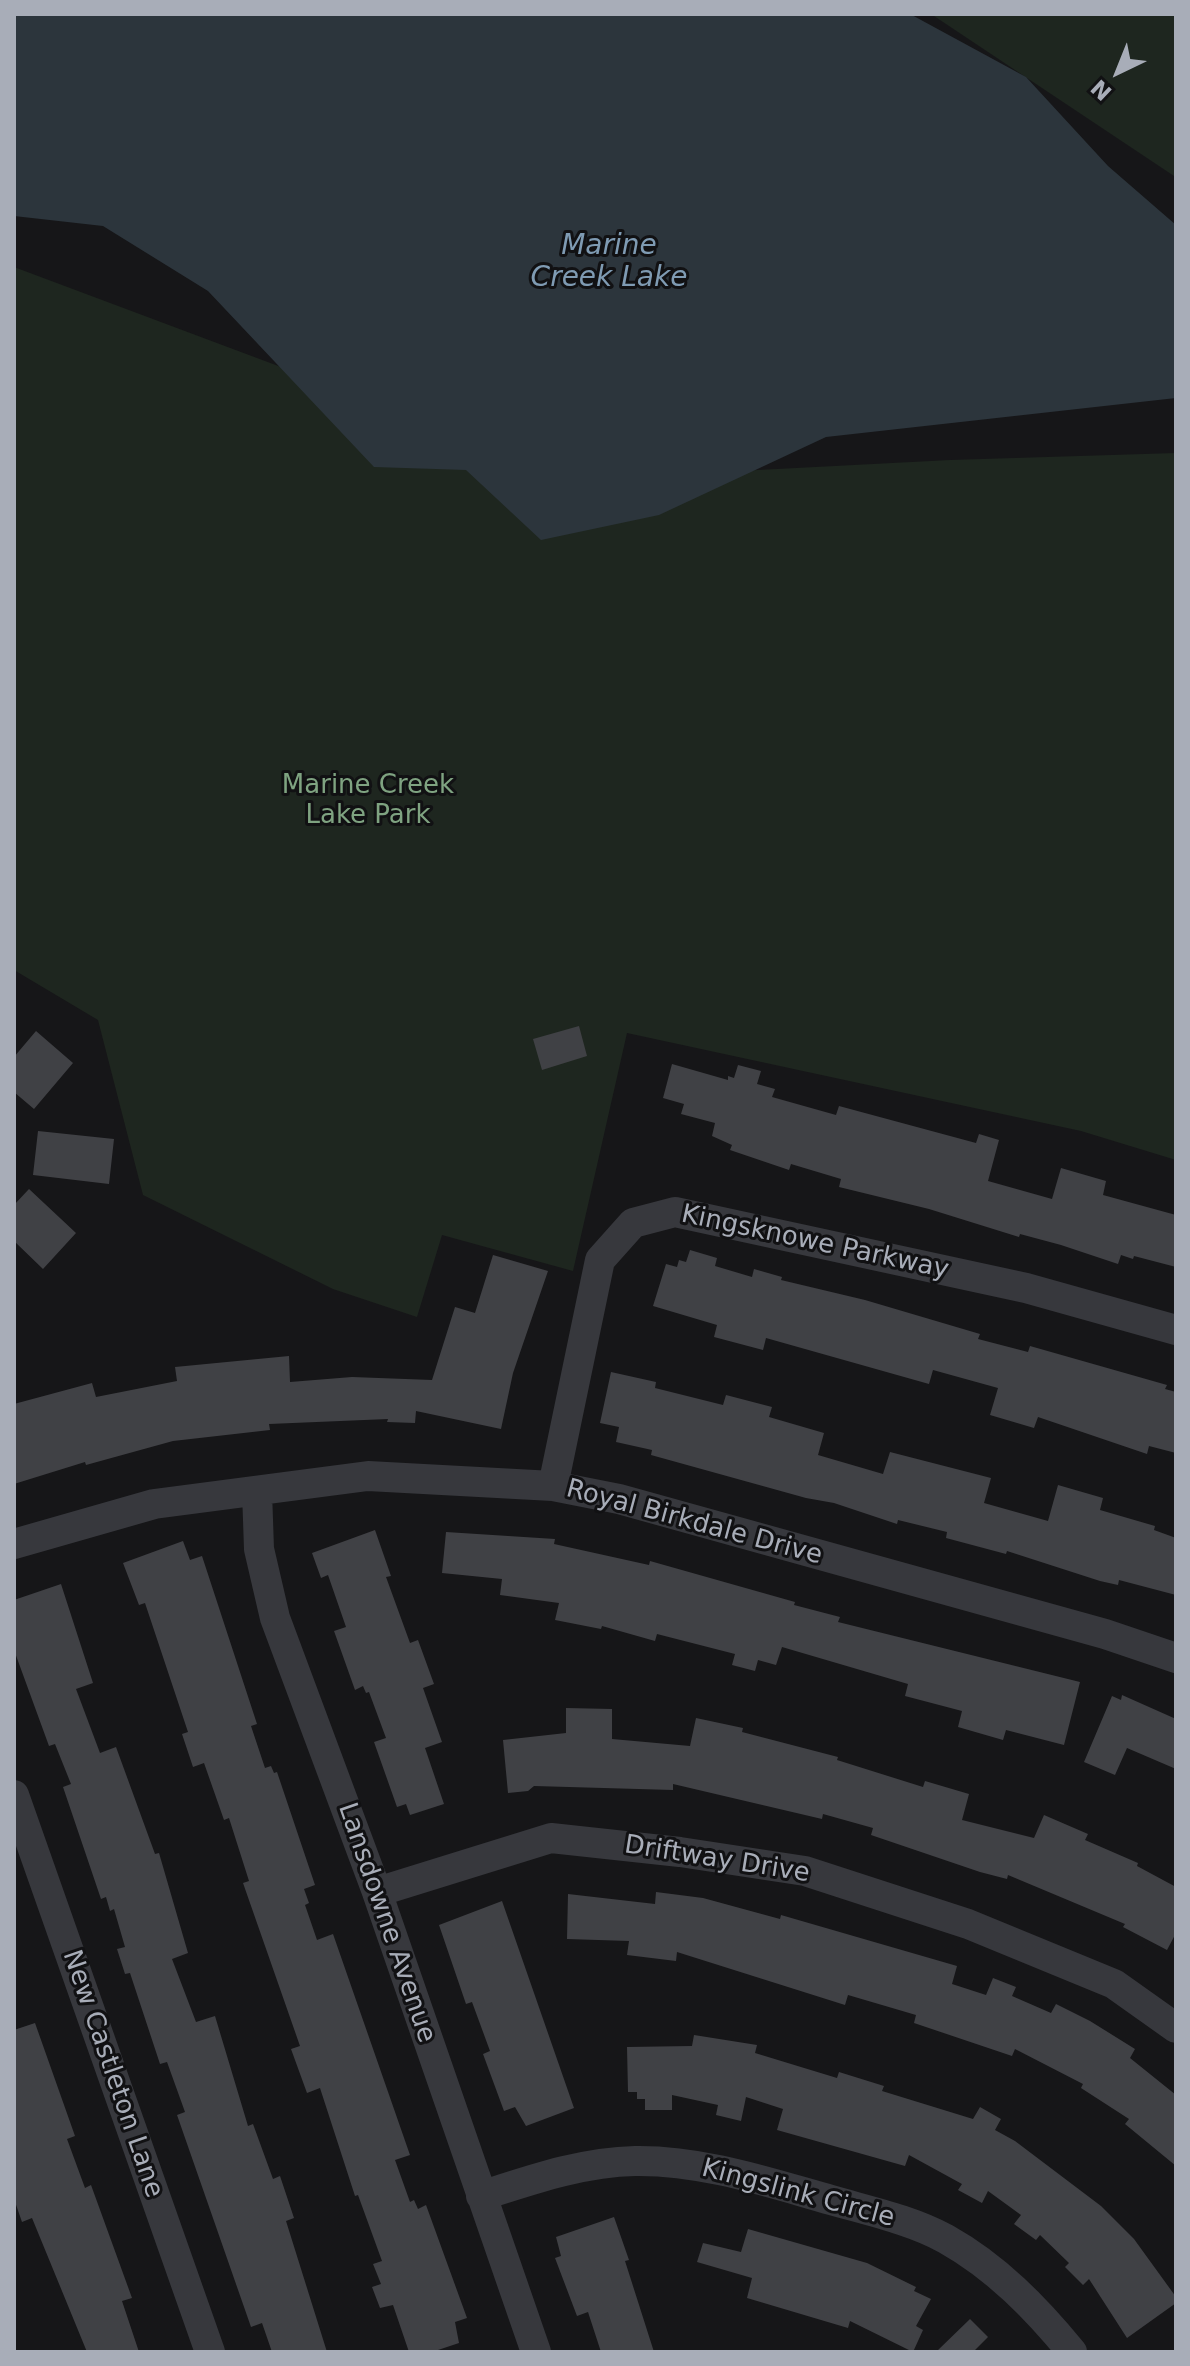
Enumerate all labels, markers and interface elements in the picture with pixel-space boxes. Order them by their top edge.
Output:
north arrow [1078,32,1158,112]
text: N [1086,74,1117,105]
water label: Marine Creek Lake [531,230,687,296]
park label: Marine Creek Lake Park [282,770,454,832]
street label: Kingsknowe Parkway [678,1199,952,1287]
street label: Royal Birkdale Drive [563,1474,825,1572]
street label: Lansdowne Avenue [330,1799,442,2047]
street label: Driftway Drive [622,1830,812,1890]
street label: New Castleton Lane [55,1946,169,2202]
street label: Kingslink Circle [698,2153,898,2235]

